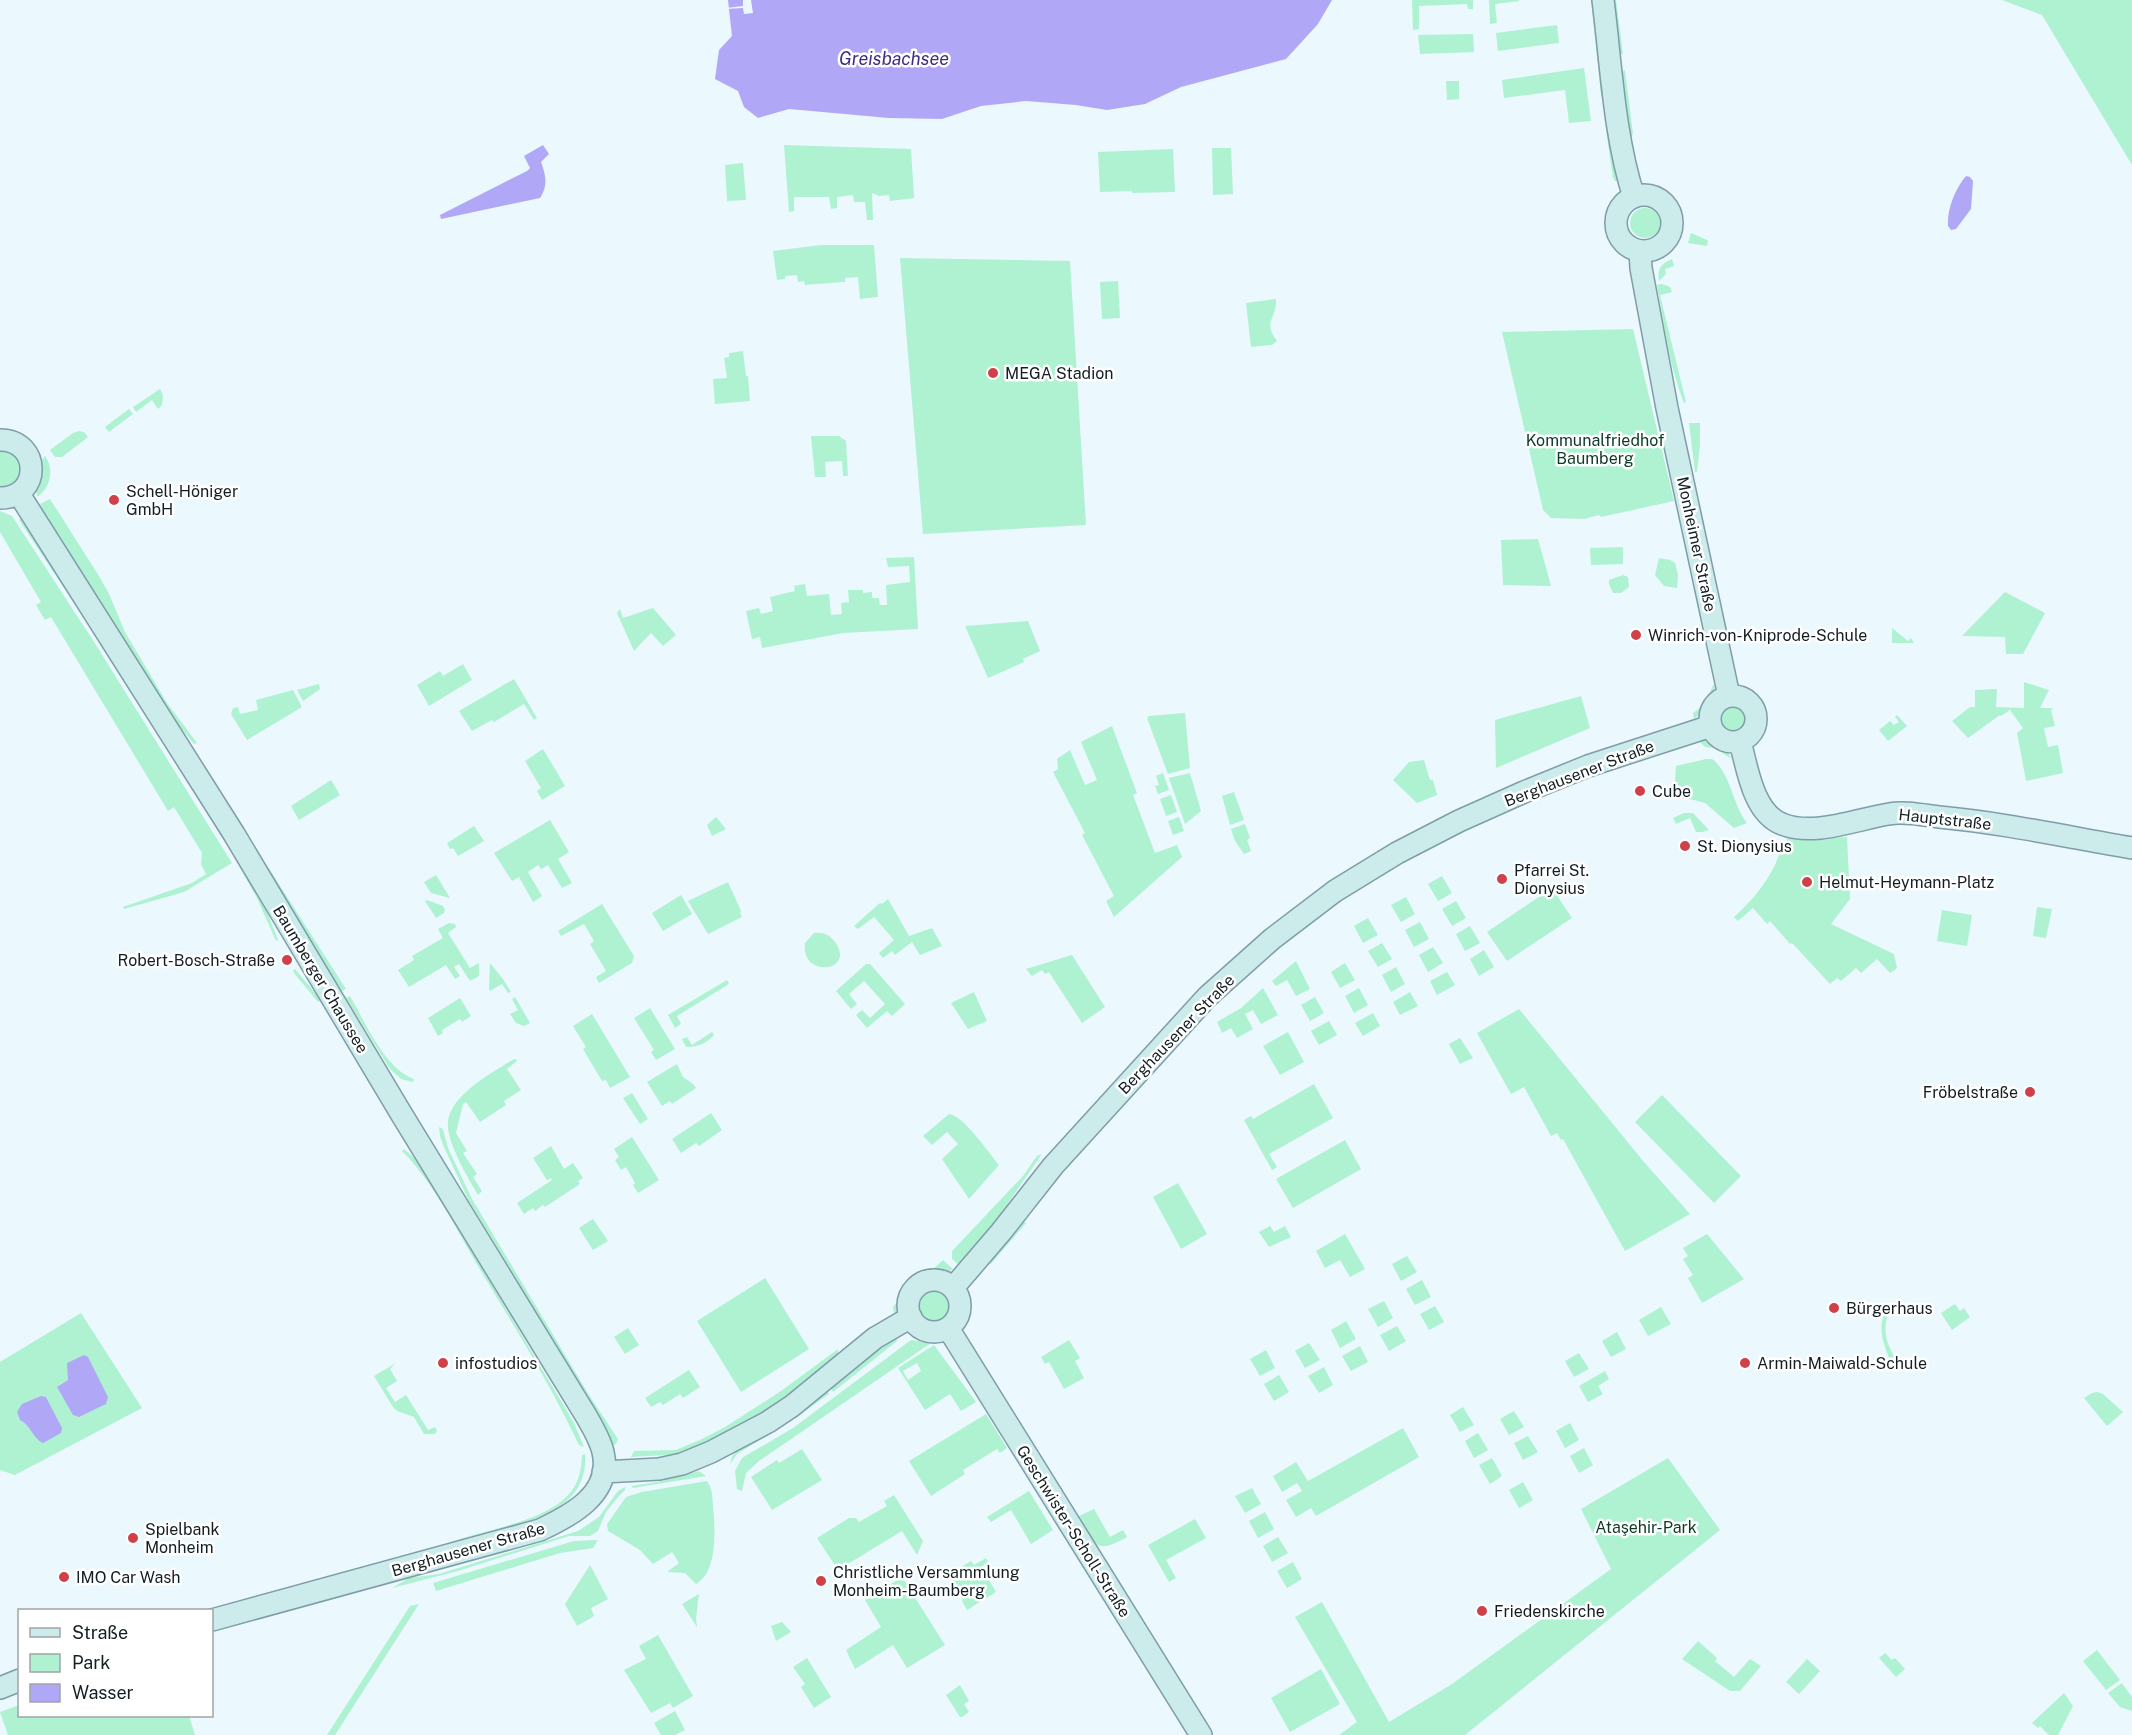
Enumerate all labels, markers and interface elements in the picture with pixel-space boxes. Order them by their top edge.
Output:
water label: Greisbachsee [839,48,949,69]
place label: MEGA Stadion [1005,364,1113,383]
marker: MEGA Stadion [986,366,1000,380]
park label: Kommunalfriedhof Baumberg [1526,431,1664,468]
street label: Monheimer Straße [1673,475,1720,613]
place label: Schell-Höniger GmbH [126,482,238,519]
marker: Schell-Höniger GmbH [107,493,121,507]
place label: Winrich-von-Kniprode-Schule [1648,626,1867,645]
marker: Winrich-von-Kniprode-Schule [1629,628,1643,642]
street label: Berghausener Straße [1502,736,1657,811]
place label: Cube [1652,782,1691,801]
marker: Cube [1633,784,1647,798]
street label: Hauptstraße [1898,805,1992,834]
place label: St. Dionysius [1697,837,1792,856]
marker: St. Dionysius [1678,839,1692,853]
place label: Pfarrei St. Dionysius [1514,861,1589,898]
marker: Pfarrei St. Dionysius [1495,872,1509,886]
place label: Helmut-Heymann-Platz [1819,873,1994,892]
marker: Helmut-Heymann-Platz [1800,875,1814,889]
street label: Baumberger Chaussee [269,902,372,1057]
place label: Robert-Bosch-Straße [118,951,275,970]
marker: Robert-Bosch-Straße [280,953,294,967]
street label: Berghausener Straße [1114,971,1238,1098]
place label: Fröbelstraße [1923,1083,2018,1102]
marker: Fröbelstraße [2023,1085,2037,1099]
place label: Bürgerhaus [1846,1299,1933,1318]
marker: Bürgerhaus [1827,1301,1841,1315]
place label: infostudios [455,1354,537,1373]
place label: Armin-Maiwald-Schule [1757,1354,1927,1373]
marker: infostudios [436,1356,450,1370]
marker: Armin-Maiwald-Schule [1738,1356,1752,1370]
street label: Geschwister-Scholl-Straße [1013,1442,1134,1621]
street label: Berghausener Straße [389,1518,547,1580]
park label: Ataşehir-Park [1595,1518,1697,1537]
place label: Spielbank Monheim [145,1520,220,1557]
marker: Spielbank Monheim [126,1531,140,1545]
place label: Christliche Versammlung Monheim-Baumberg [833,1563,1020,1600]
place label: IMO Car Wash [76,1568,181,1587]
marker: IMO Car Wash [57,1570,71,1584]
marker: Christliche Versammlung Monheim-Baumberg [814,1574,828,1588]
place label: Friedenskirche [1494,1602,1605,1621]
marker: Friedenskirche [1475,1604,1489,1618]
legend [18,1609,213,1717]
text: Straße [72,1622,128,1643]
text: Park [72,1652,110,1673]
text: Wasser [72,1682,134,1703]

